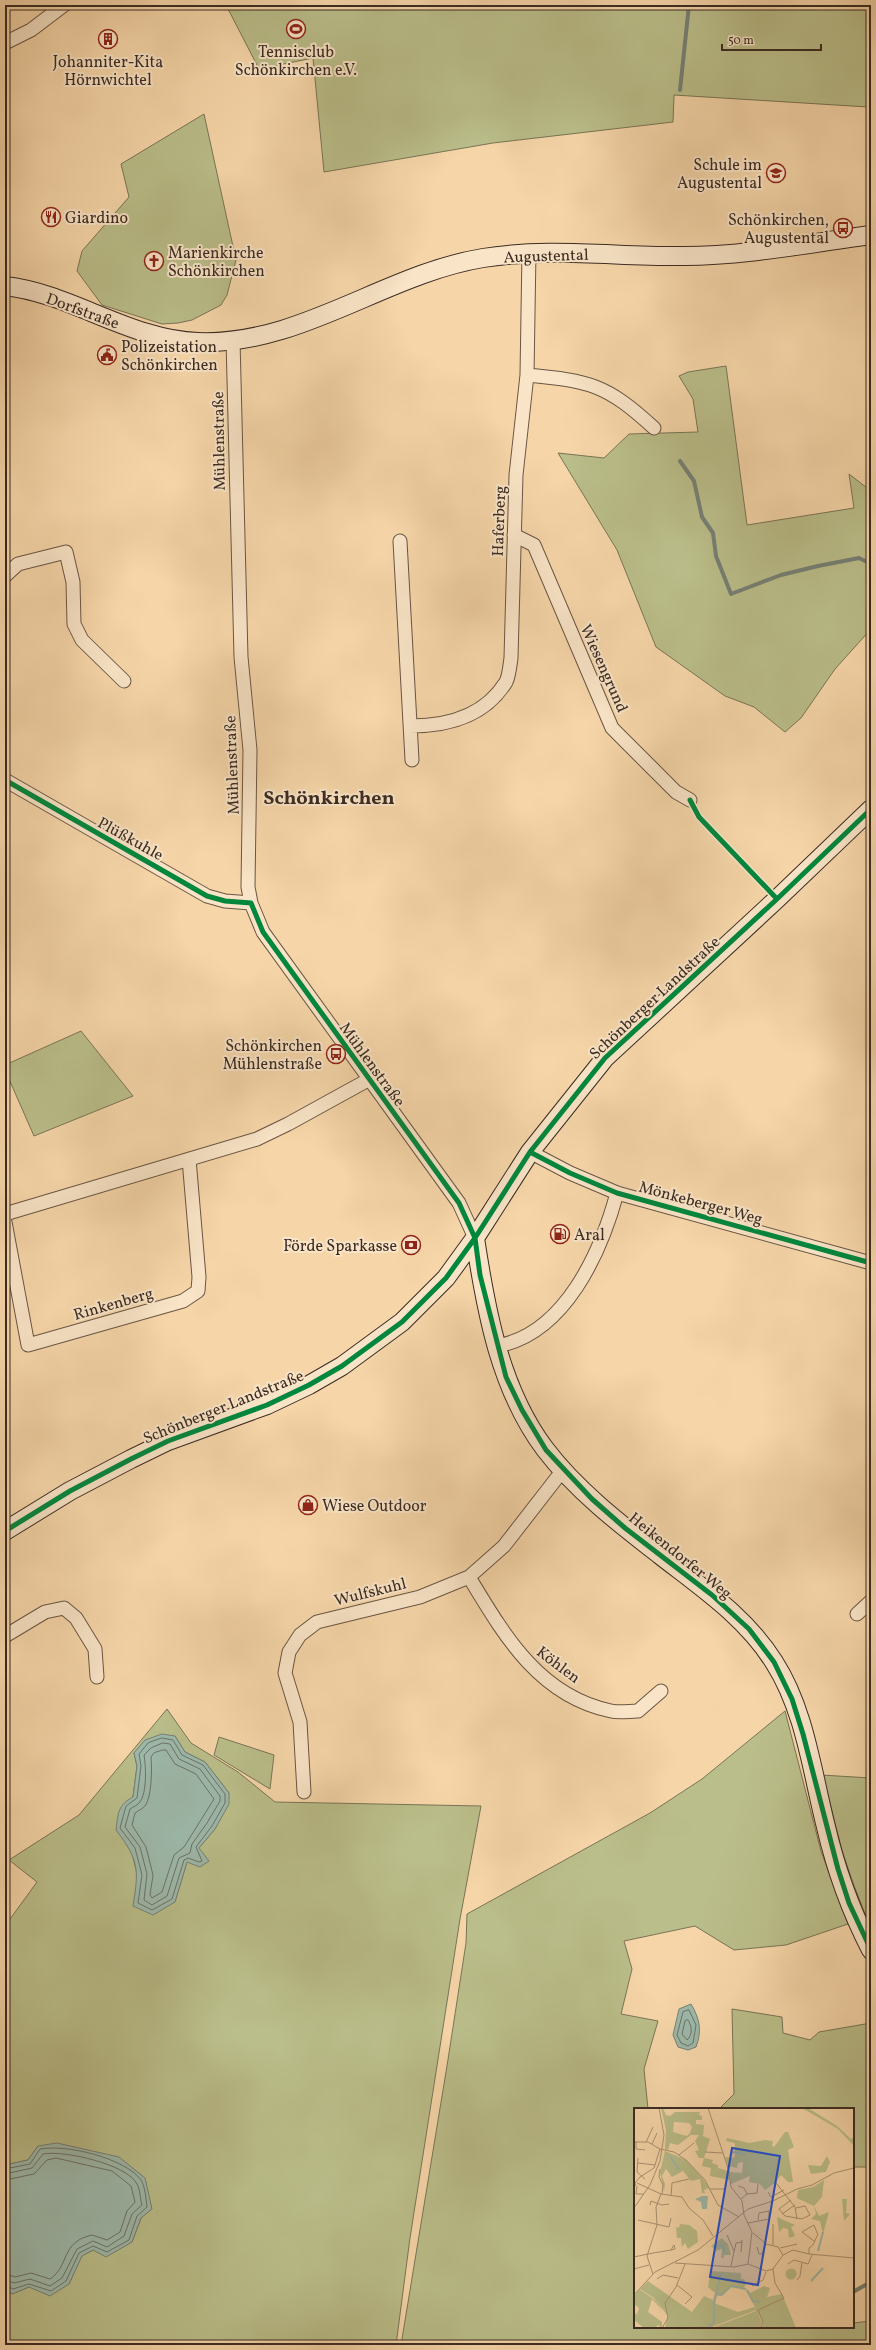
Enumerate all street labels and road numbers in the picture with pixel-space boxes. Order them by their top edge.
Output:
street label: Augustental [503,245,589,269]
street label: Dorfstraße [43,288,122,335]
street label: Mühlenstraße [208,391,232,491]
street label: Haferberg [488,485,512,557]
street label: Wiesengrund [574,621,632,716]
street label: Mühlenstraße [220,715,246,815]
street label: Plüßkuhle [93,813,167,867]
street label: Schönberger Landstraße [585,932,726,1065]
street label: Mühlenstraße [333,1019,409,1112]
street label: Mönkeberger Weg [636,1177,765,1231]
street label: Rinkenberg [71,1283,156,1327]
street label: Schönberger Landstraße [140,1365,307,1450]
street label: Heikendorfer Weg [623,1508,736,1605]
street label: Wulfskuhl [332,1573,409,1613]
street label: Köhlen [531,1642,584,1689]

